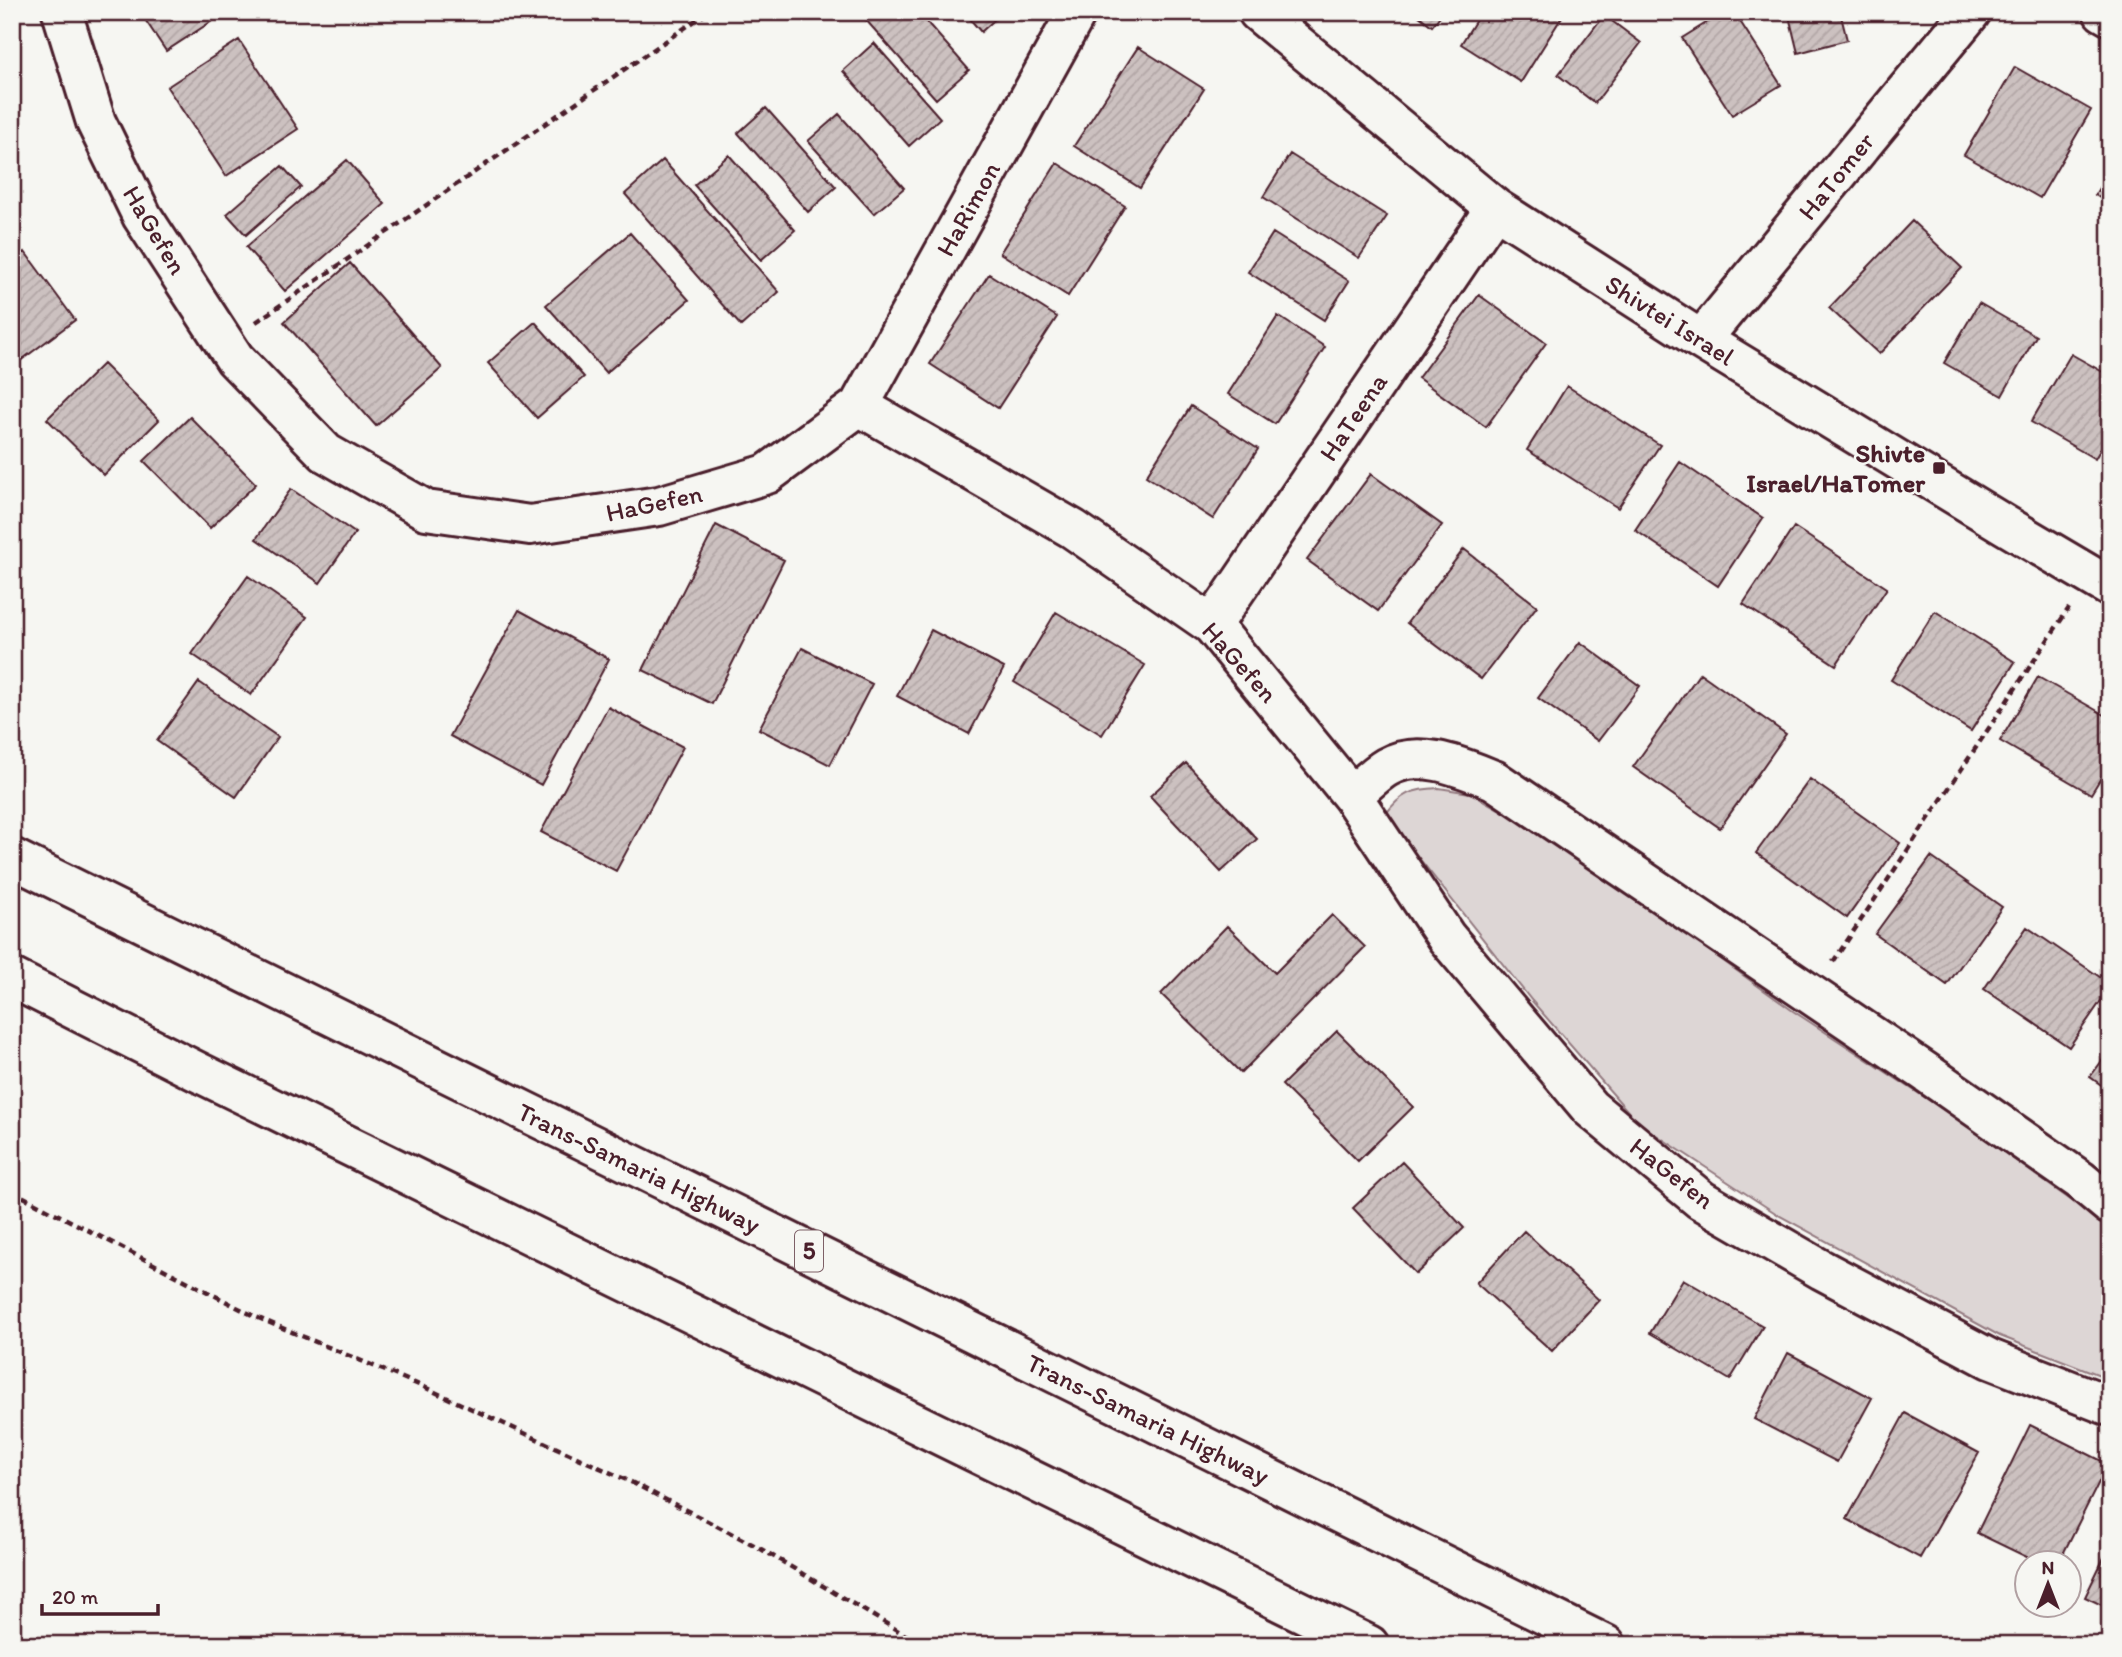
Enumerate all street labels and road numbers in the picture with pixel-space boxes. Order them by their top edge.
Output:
street label: HaTomer [1791,126,1881,226]
street label: HaRimon [929,156,1007,262]
street label: HaGefen [116,180,194,280]
street label: Shivtei Israel [1600,268,1740,372]
street label: HaTeena [1312,367,1394,467]
street label: HaGefen [603,477,705,529]
street label: HaGefen [1195,615,1285,709]
street label: Trans-Samaria Highway [512,1095,766,1241]
street label: HaGefen [1624,1130,1721,1216]
road number: 5 [795,1231,823,1272]
street label: Trans-Samaria Highway [1021,1346,1275,1492]

